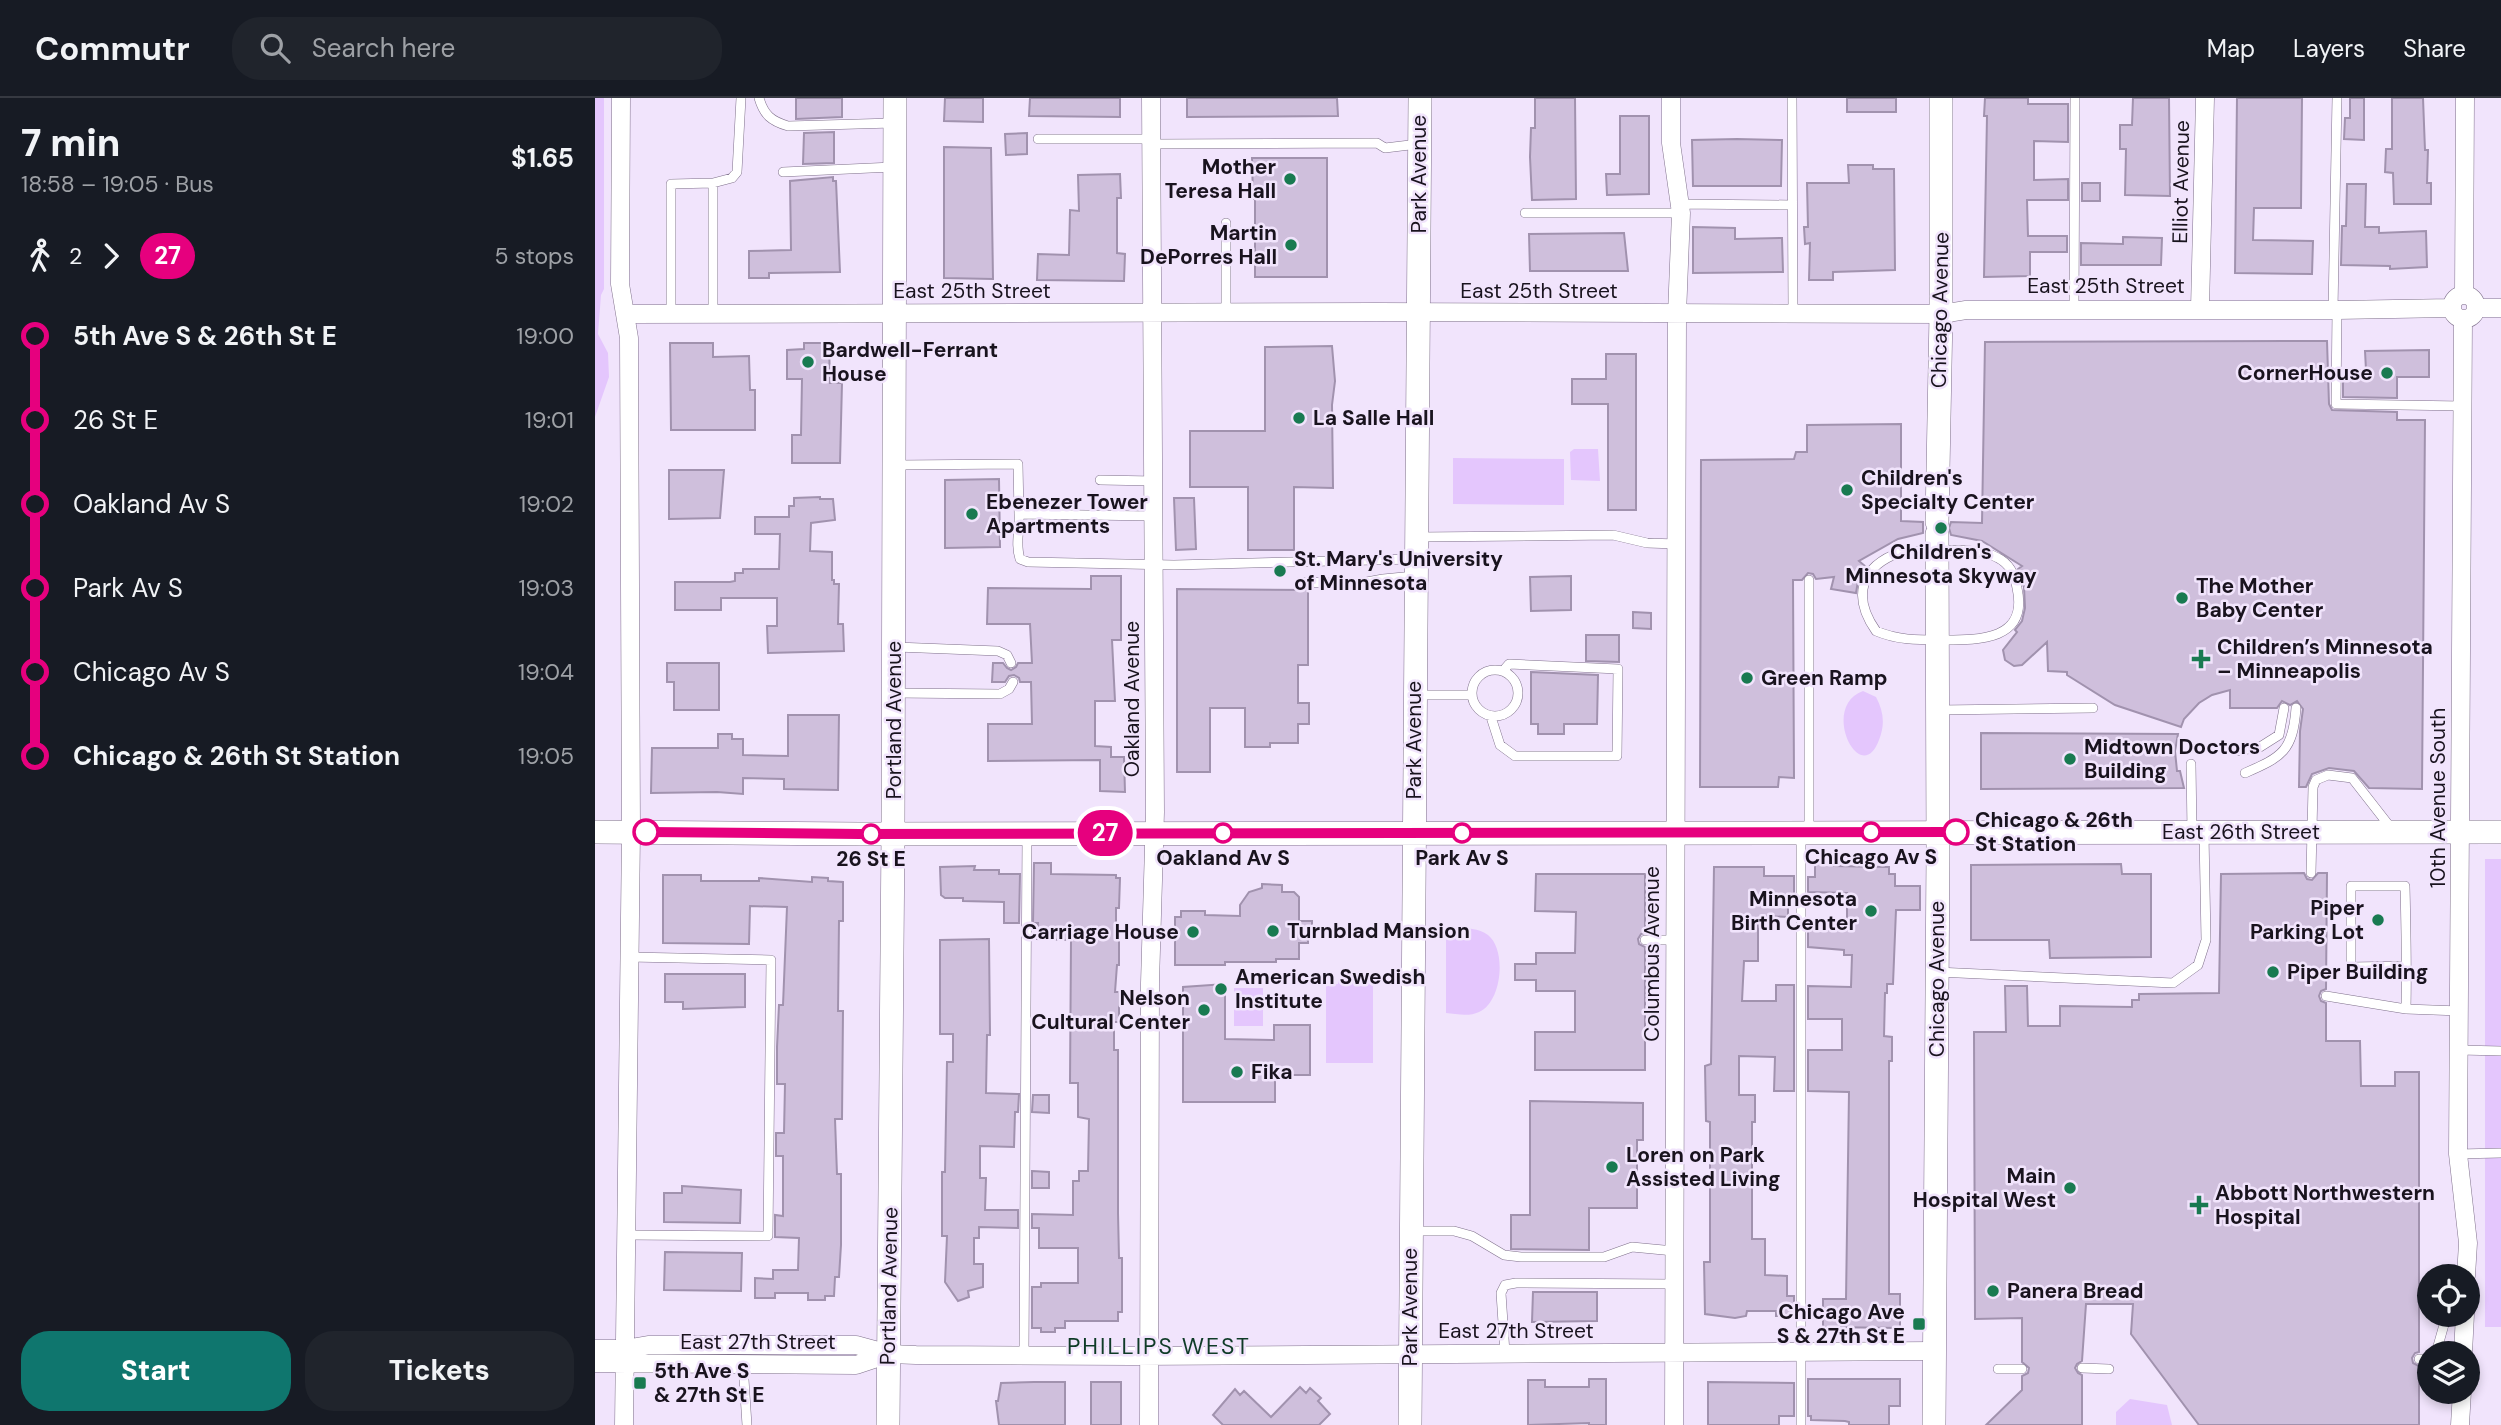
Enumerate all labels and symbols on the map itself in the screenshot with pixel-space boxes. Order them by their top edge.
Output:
street label: Park Avenue [1405,115,1433,233]
street label: Elliot Avenue [2166,120,2196,244]
place label: Mother Teresa Hall [1165,153,1276,205]
marker: Mother Teresa Hall [1282,171,1298,187]
place label: Martin DePorres Hall [1140,219,1277,271]
street label: Chicago Avenue [1925,232,1955,388]
marker: Martin DePorres Hall [1283,237,1299,253]
street label: East 25th Street [2027,272,2185,300]
street label: East 25th Street [893,277,1051,305]
street label: East 25th Street [1460,277,1618,305]
place label: Bardwell-Ferrant House [822,336,998,388]
marker: Bardwell-Ferrant House [800,354,816,370]
place label: CornerHouse [2237,359,2373,387]
marker: CornerHouse [2379,365,2395,381]
place label: La Salle Hall [1313,404,1434,432]
marker: La Salle Hall [1291,410,1307,426]
place label: Children's Specialty Center [1861,464,2035,516]
marker: Children's Specialty Center [1839,482,1855,498]
place label: Ebenezer Tower Apartments [986,488,1148,540]
marker: Ebenezer Tower Apartments [964,506,980,522]
marker: Children's Minnesota Skyway [1933,520,1949,536]
place label: Children's Minnesota Skyway [1845,538,2037,590]
place label: St. Mary's University of Minnesota [1294,545,1503,597]
marker: St. Mary's University of Minnesota [1272,563,1288,579]
place label: The Mother Baby Center [2196,572,2324,624]
marker: The Mother Baby Center [2174,590,2190,606]
street label: Oakland Avenue [1118,621,1146,777]
place label: Children’s Minnesota – Minneapolis [2217,633,2433,685]
street label: Portland Avenue [880,641,908,799]
marker: Children’s Minnesota – Minneapolis [2191,649,2211,669]
place label: Green Ramp [1761,664,1888,692]
marker: Green Ramp [1739,670,1755,686]
street label: Park Avenue [1400,681,1428,799]
street label: 10th Avenue South [2424,708,2452,888]
place label: Midtown Doctors Building [2084,733,2260,785]
marker: Midtown Doctors Building [2062,751,2078,767]
place label: Chicago & 26th St Station [1975,806,2133,858]
line badge: 27 [1073,810,1137,856]
street label: East 26th Street [2162,818,2320,846]
unlabelled marker [633,819,659,845]
marker: Chicago & 26th St Station [1943,819,1969,845]
marker: Chicago Av S [1861,822,1881,842]
marker: Oakland Av S [1213,823,1233,843]
marker: Park Av S [1452,823,1472,843]
marker: 26 St E [861,824,881,844]
place label: Chicago Av S [1805,843,1937,871]
place label: Oakland Av S [1156,844,1290,872]
place label: Park Av S [1415,844,1509,872]
place label: 26 St E [836,845,906,873]
street label: Columbus Avenue [1638,866,1666,1042]
place label: Minnesota Birth Center [1731,885,1857,937]
place label: Piper Parking Lot [2250,894,2364,946]
street label: Chicago Avenue [1923,901,1951,1057]
marker: Minnesota Birth Center [1863,903,1879,919]
marker: Piper Parking Lot [2370,912,2386,928]
place label: Turnblad Mansion [1287,917,1470,945]
place label: Carriage House [1022,918,1179,946]
marker: Turnblad Mansion [1265,923,1281,939]
marker: Carriage House [1185,924,1201,940]
place label: Piper Building [2287,958,2428,986]
place label: American Swedish Institute [1235,963,1425,1015]
marker: Piper Building [2265,964,2281,980]
marker: American Swedish Institute [1213,981,1229,997]
place label: Nelson Cultural Center [1031,984,1190,1036]
marker: Nelson Cultural Center [1196,1002,1212,1018]
place label: Fika [1251,1058,1292,1086]
marker: Fika [1229,1064,1245,1080]
place label: Loren on Park Assisted Living [1626,1141,1781,1193]
marker: Loren on Park Assisted Living [1604,1159,1620,1175]
place label: Main Hospital West [1913,1162,2056,1214]
place label: Abbott Northwestern Hospital [2215,1179,2435,1231]
marker: Main Hospital West [2062,1180,2078,1196]
marker: Abbott Northwestern Hospital [2189,1195,2209,1215]
street label: Portland Avenue [874,1207,904,1365]
street label: Park Avenue [1396,1248,1424,1366]
place label: Panera Bread [2007,1277,2143,1305]
marker: Panera Bread [1985,1283,2001,1299]
place label: Chicago Ave S & 27th St E [1777,1298,1905,1350]
marker: Chicago Ave S & 27th St E [1911,1316,1927,1332]
street label: East 27th Street [1438,1317,1594,1345]
street label: East 27th Street [680,1328,836,1356]
district label: PHILLIPS WEST [1067,1331,1251,1361]
place label: 5th Ave S & 27th St E [654,1357,765,1409]
marker: 5th Ave S & 27th St E [632,1375,648,1391]

